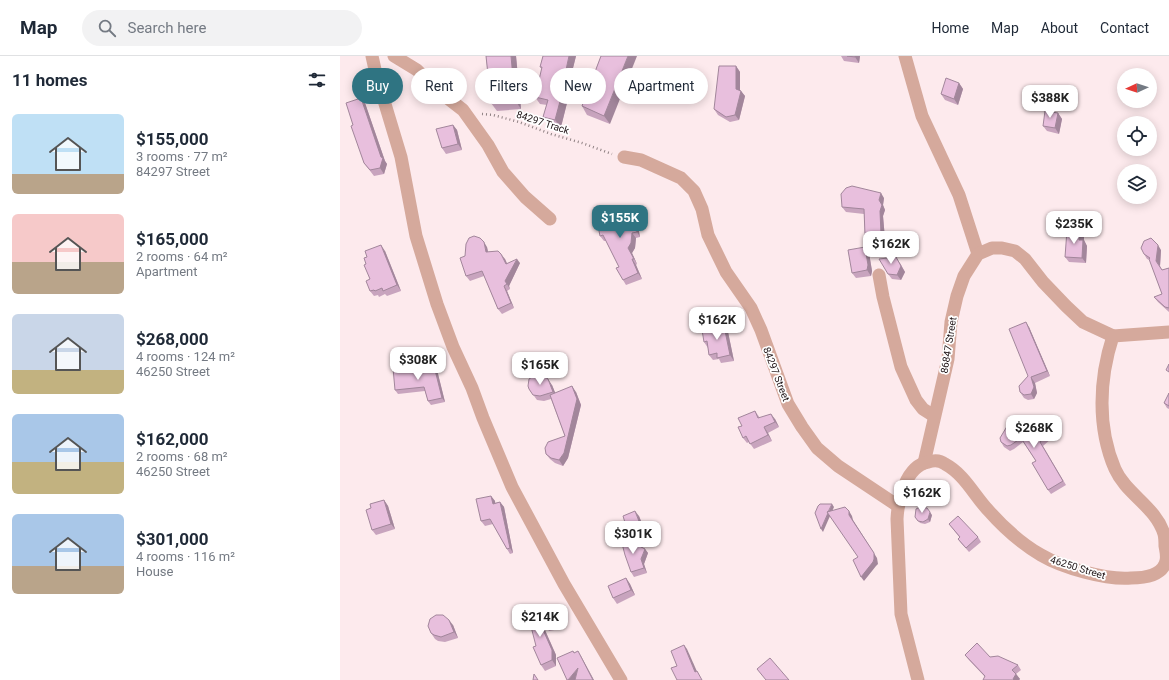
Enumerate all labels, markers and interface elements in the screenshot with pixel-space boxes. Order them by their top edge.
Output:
search box [82,10,362,46]
text: Map [20,16,58,39]
icon: search [96,17,118,39]
text: Search here [128,19,206,37]
text: Home [931,20,969,36]
text: Map [991,20,1019,36]
text: About [1041,20,1078,36]
text: Contact [1100,20,1149,36]
chip: Buy [352,68,403,104]
chip: Rent [411,68,467,104]
chip: Filters [475,68,542,104]
chip: New [550,68,606,104]
chip: Apartment [614,68,708,104]
north arrow [1117,68,1157,108]
map controls [1117,68,1157,204]
icon: filters [306,69,328,91]
text: 11 homes [12,70,88,90]
pin: $388K [1022,85,1078,119]
text: $388K [1031,90,1069,105]
street label: 84297 Track [515,109,572,136]
button: locate [1117,116,1157,156]
text: $155,000 [136,129,208,149]
icon: home [44,130,92,178]
text: 3 rooms · 77 m² [136,149,228,164]
text: 84297 Street [136,164,210,179]
button: layers [1117,164,1157,204]
pin: $155K [592,205,648,239]
text: $155K [601,210,639,225]
pin: $235K [1046,211,1102,245]
text: $235K [1055,216,1093,231]
text: $165,000 [136,229,208,249]
icon: home [44,230,92,278]
pin: $162K [863,231,919,265]
text: $162K [872,236,910,251]
text: 2 rooms · 64 m² [136,249,228,264]
text: Apartment [136,264,198,279]
pin: $162K [689,307,745,341]
text: $162K [698,312,736,327]
street label: 86847 Street [939,316,958,374]
text: $268,000 [136,329,208,349]
icon: home [44,330,92,378]
street label: 84297 Street [761,346,792,403]
pin: $308K [390,347,446,381]
text: 4 rooms · 124 m² [136,349,235,364]
text: $308K [399,352,437,367]
pin: $165K [512,352,568,386]
text: $165K [521,357,559,372]
text: 46250 Street [136,364,210,379]
pin: $268K [1006,415,1062,449]
text: $268K [1015,420,1053,435]
text: $162,000 [136,429,208,449]
icon: home [44,430,92,478]
text: 2 rooms · 68 m² [136,449,228,464]
text: 46250 Street [136,464,210,479]
pin: $162K [894,480,950,514]
text: $162K [903,485,941,500]
pin: $301K [605,521,661,555]
text: $301K [614,526,652,541]
text: $301,000 [136,529,208,549]
icon: home [44,530,92,578]
text: 4 rooms · 116 m² [136,549,235,564]
street label: 46250 Street [1049,554,1107,581]
text: House [136,564,173,579]
pin: $214K [512,604,568,638]
text: $214K [521,609,559,624]

